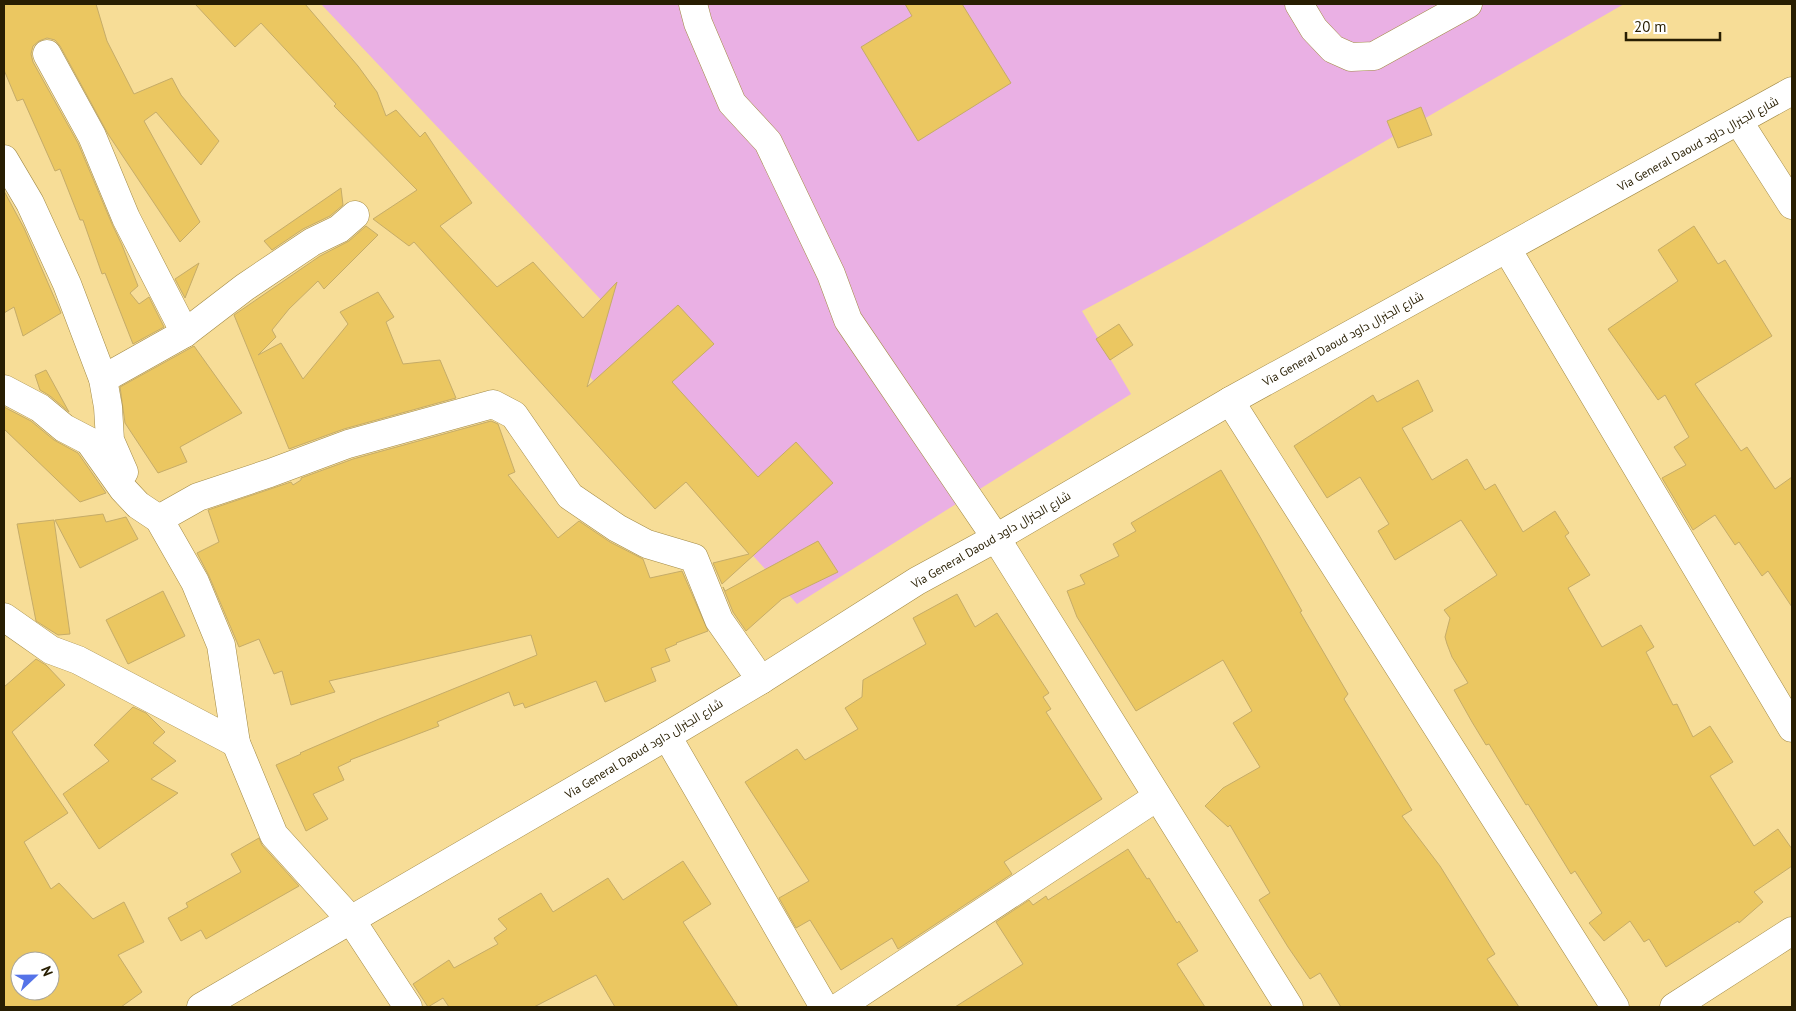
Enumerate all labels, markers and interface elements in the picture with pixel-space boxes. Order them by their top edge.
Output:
scale bar [1626,10,1720,42]
text: 20 m [1634,17,1667,36]
street label: Via General Daoud شارع الجنرال داود [1614,93,1781,195]
street label: Via General Daoud شارع الجنرال داود [1259,288,1426,390]
street label: Via General Daoud شارع الجنرال داود [908,488,1074,593]
street label: Via General Daoud شارع الجنرال داود [561,695,726,803]
north arrow [10,951,60,1001]
text: N [37,963,57,979]

